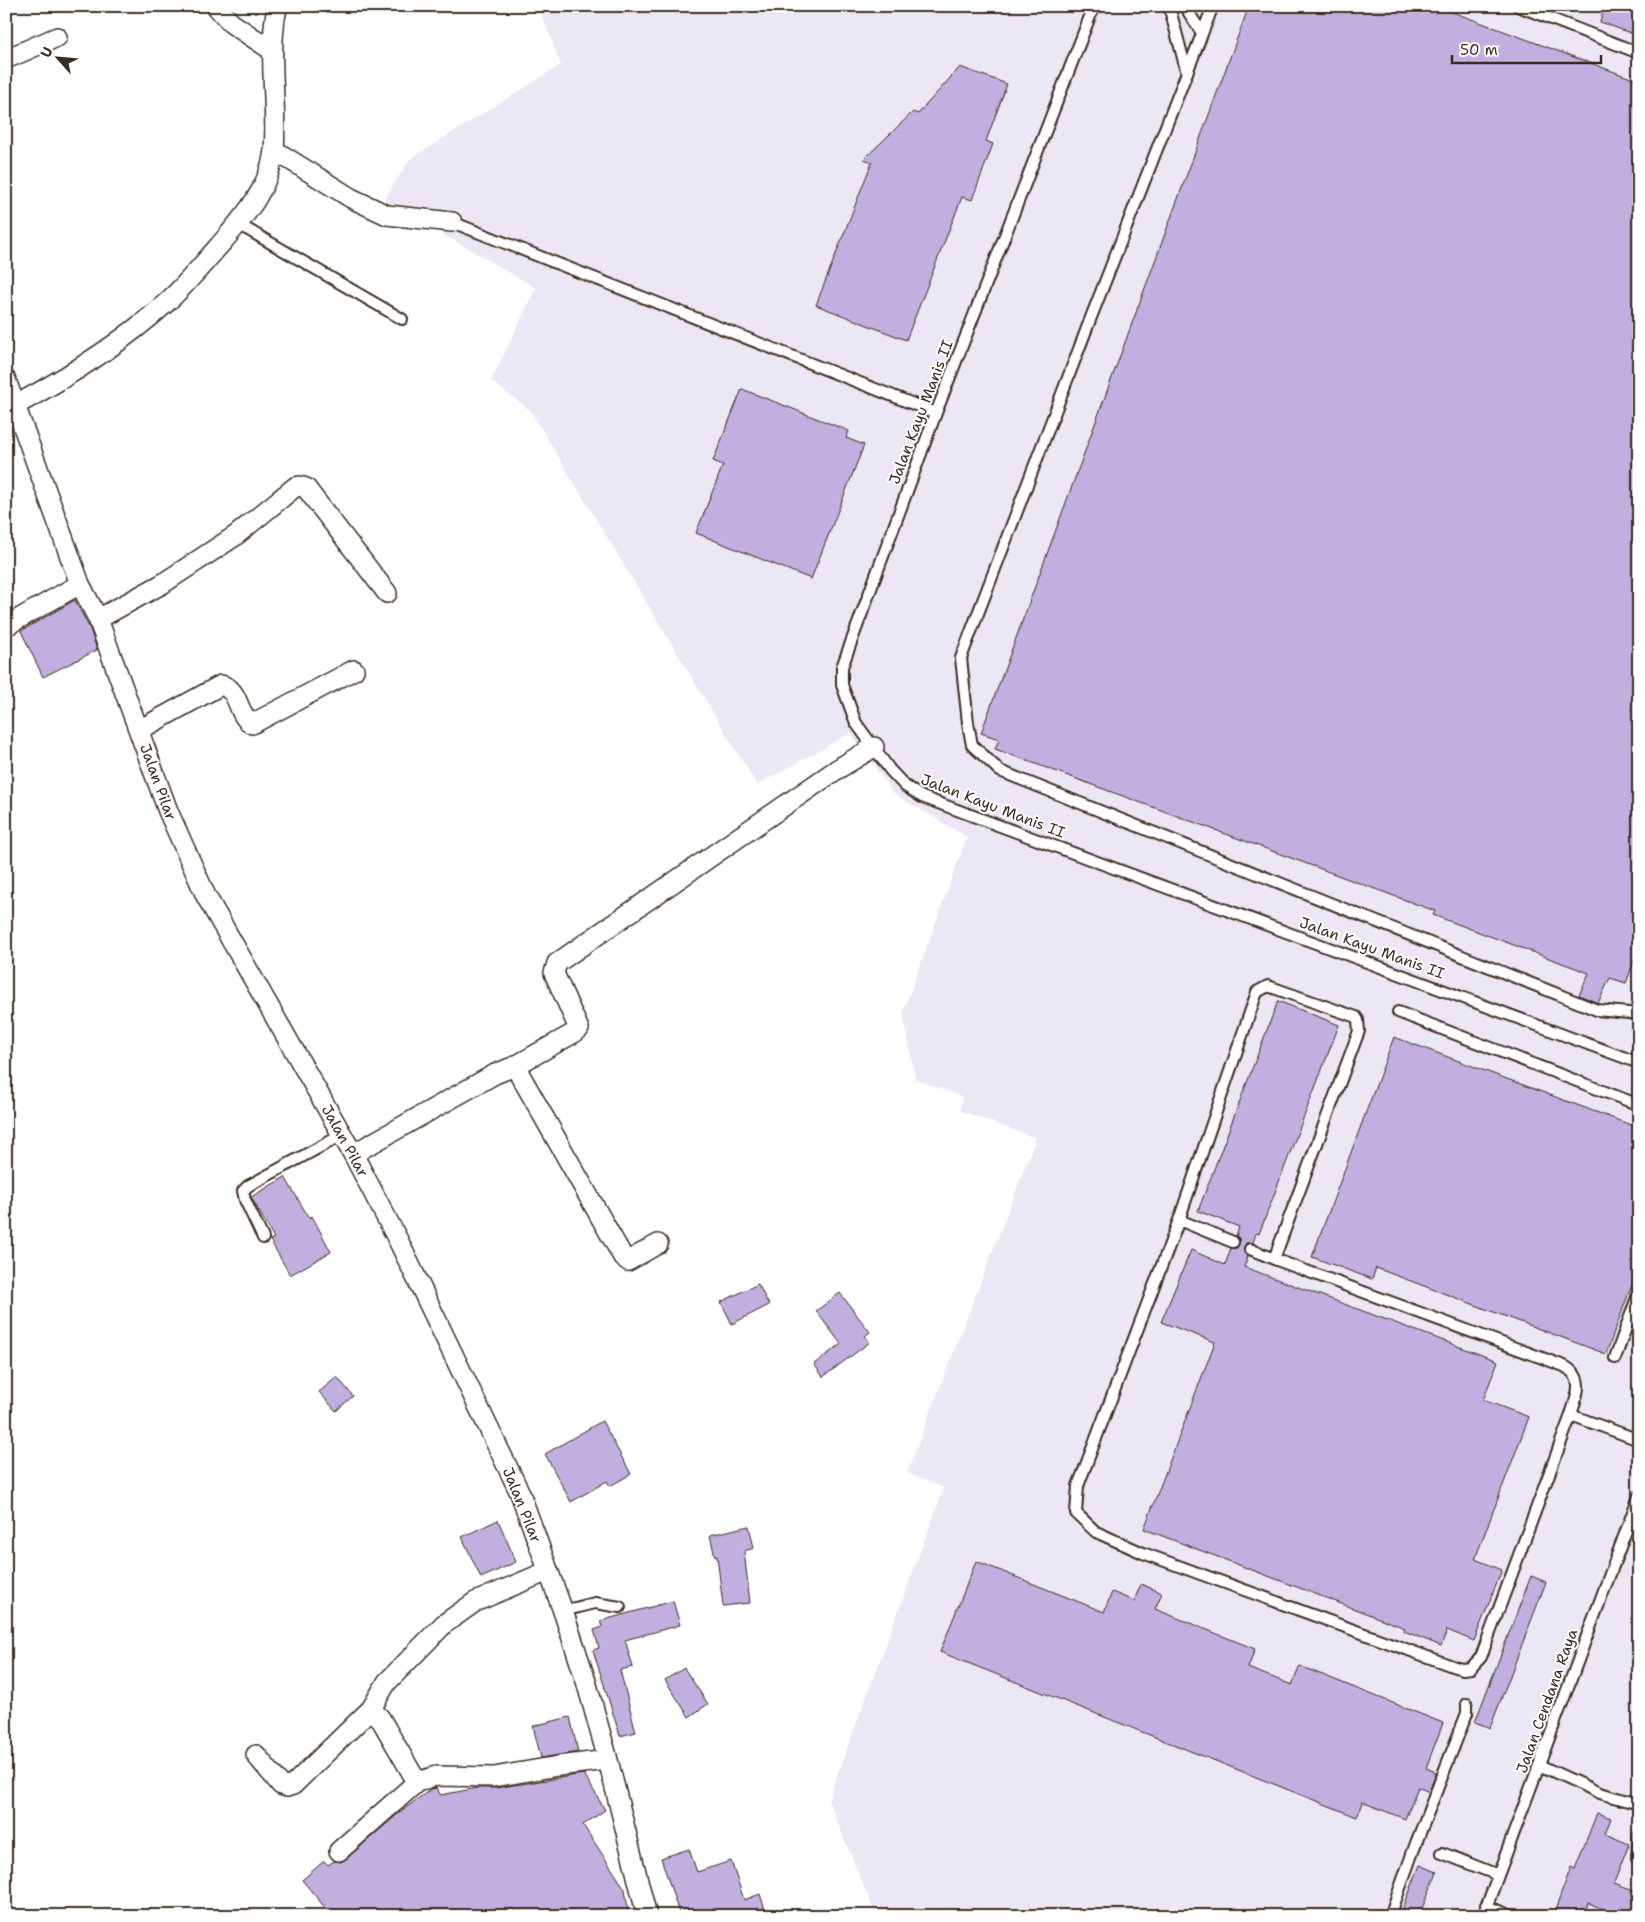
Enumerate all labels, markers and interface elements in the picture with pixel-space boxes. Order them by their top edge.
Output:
north arrow [32,32,82,82]
scale bar [1452,32,1601,64]
text: 50 m [1460,40,1498,60]
text: U [36,44,57,60]
street label: Jalan Kayu Manis II [884,337,958,487]
street label: Jalan Pilar [135,741,181,823]
street label: Jalan Kayu Manis II [918,769,1068,843]
street label: Jalan Kayu Manis II [1297,912,1447,984]
street label: Jalan Pilar [317,1101,373,1181]
street label: Jalan Pilar [498,1464,546,1546]
street label: Jalan Cendana Raya [1512,1626,1583,1776]

